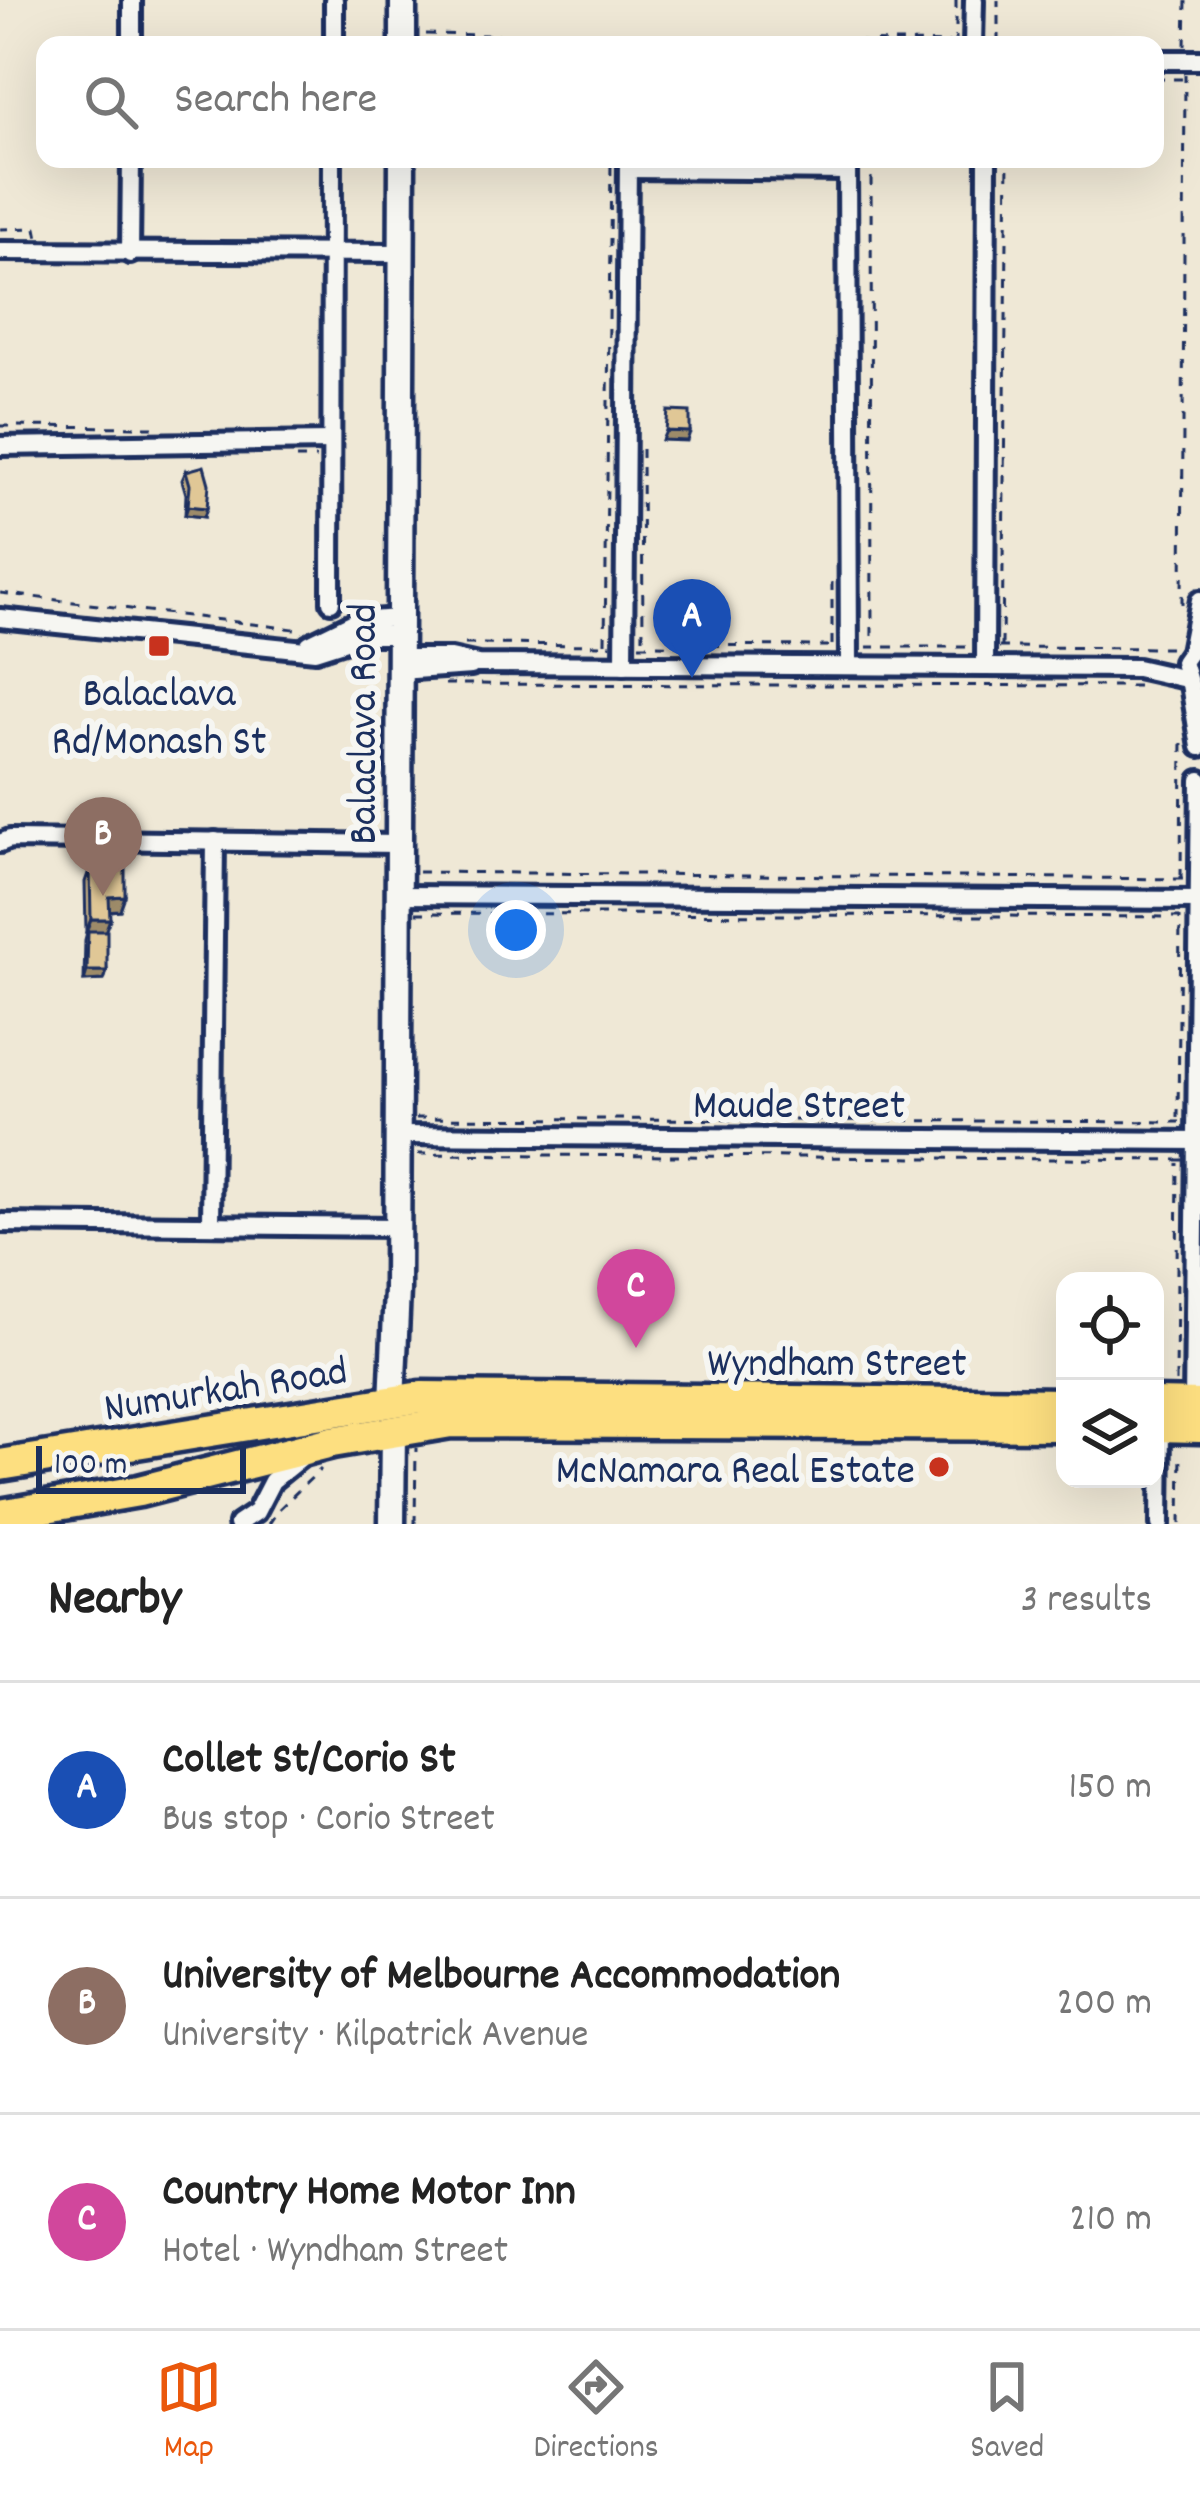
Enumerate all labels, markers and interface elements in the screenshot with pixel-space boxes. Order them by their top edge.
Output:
search box [36,36,1164,168]
icon: search [78,69,144,135]
text: Search here [174,70,377,134]
pin: A [653,579,731,678]
street label: Balaclava Road [337,603,397,845]
marker: Balaclava Rd/Monash St [146,633,172,659]
place label: Balaclava Rd/Monash St [51,667,267,775]
pin: B [64,797,142,896]
your location [486,900,546,960]
street label: Maude Street [693,1079,905,1139]
pin: C [597,1249,675,1348]
map controls [1056,1272,1164,1488]
button: locate [1056,1272,1164,1380]
street label: Wyndham Street [707,1337,967,1397]
street label: Numurkah Road [100,1344,352,1442]
button: layers [1056,1380,1164,1488]
scale bar [36,1440,246,1493]
text: 100 m [54,1443,127,1490]
place label: McNamara Real Estate [555,1444,915,1504]
marker: McNamara Real Estate [926,1454,952,1480]
text: Nearby [48,1566,181,1638]
text: 3 results [1021,1575,1152,1630]
text: Collet St/Corio St [162,1730,456,1794]
text: A [76,1762,98,1817]
text: 150 m [1068,1762,1152,1817]
text: Bus stop · Corio Street [162,1794,495,1849]
text: University of Melbourne Accommodation [162,1946,840,2010]
text: B [78,1978,96,2033]
text: 200 m [1057,1978,1152,2033]
text: University · Kilpatrick Avenue [162,2010,588,2065]
text: Country Home Motor Inn [162,2162,576,2226]
text: C [77,2194,97,2249]
text: 210 m [1069,2194,1152,2249]
text: Hotel · Wyndham Street [162,2226,508,2281]
tab: Map [156,2354,222,2473]
tab: Directions [534,2354,659,2473]
tab: Saved [970,2354,1044,2473]

